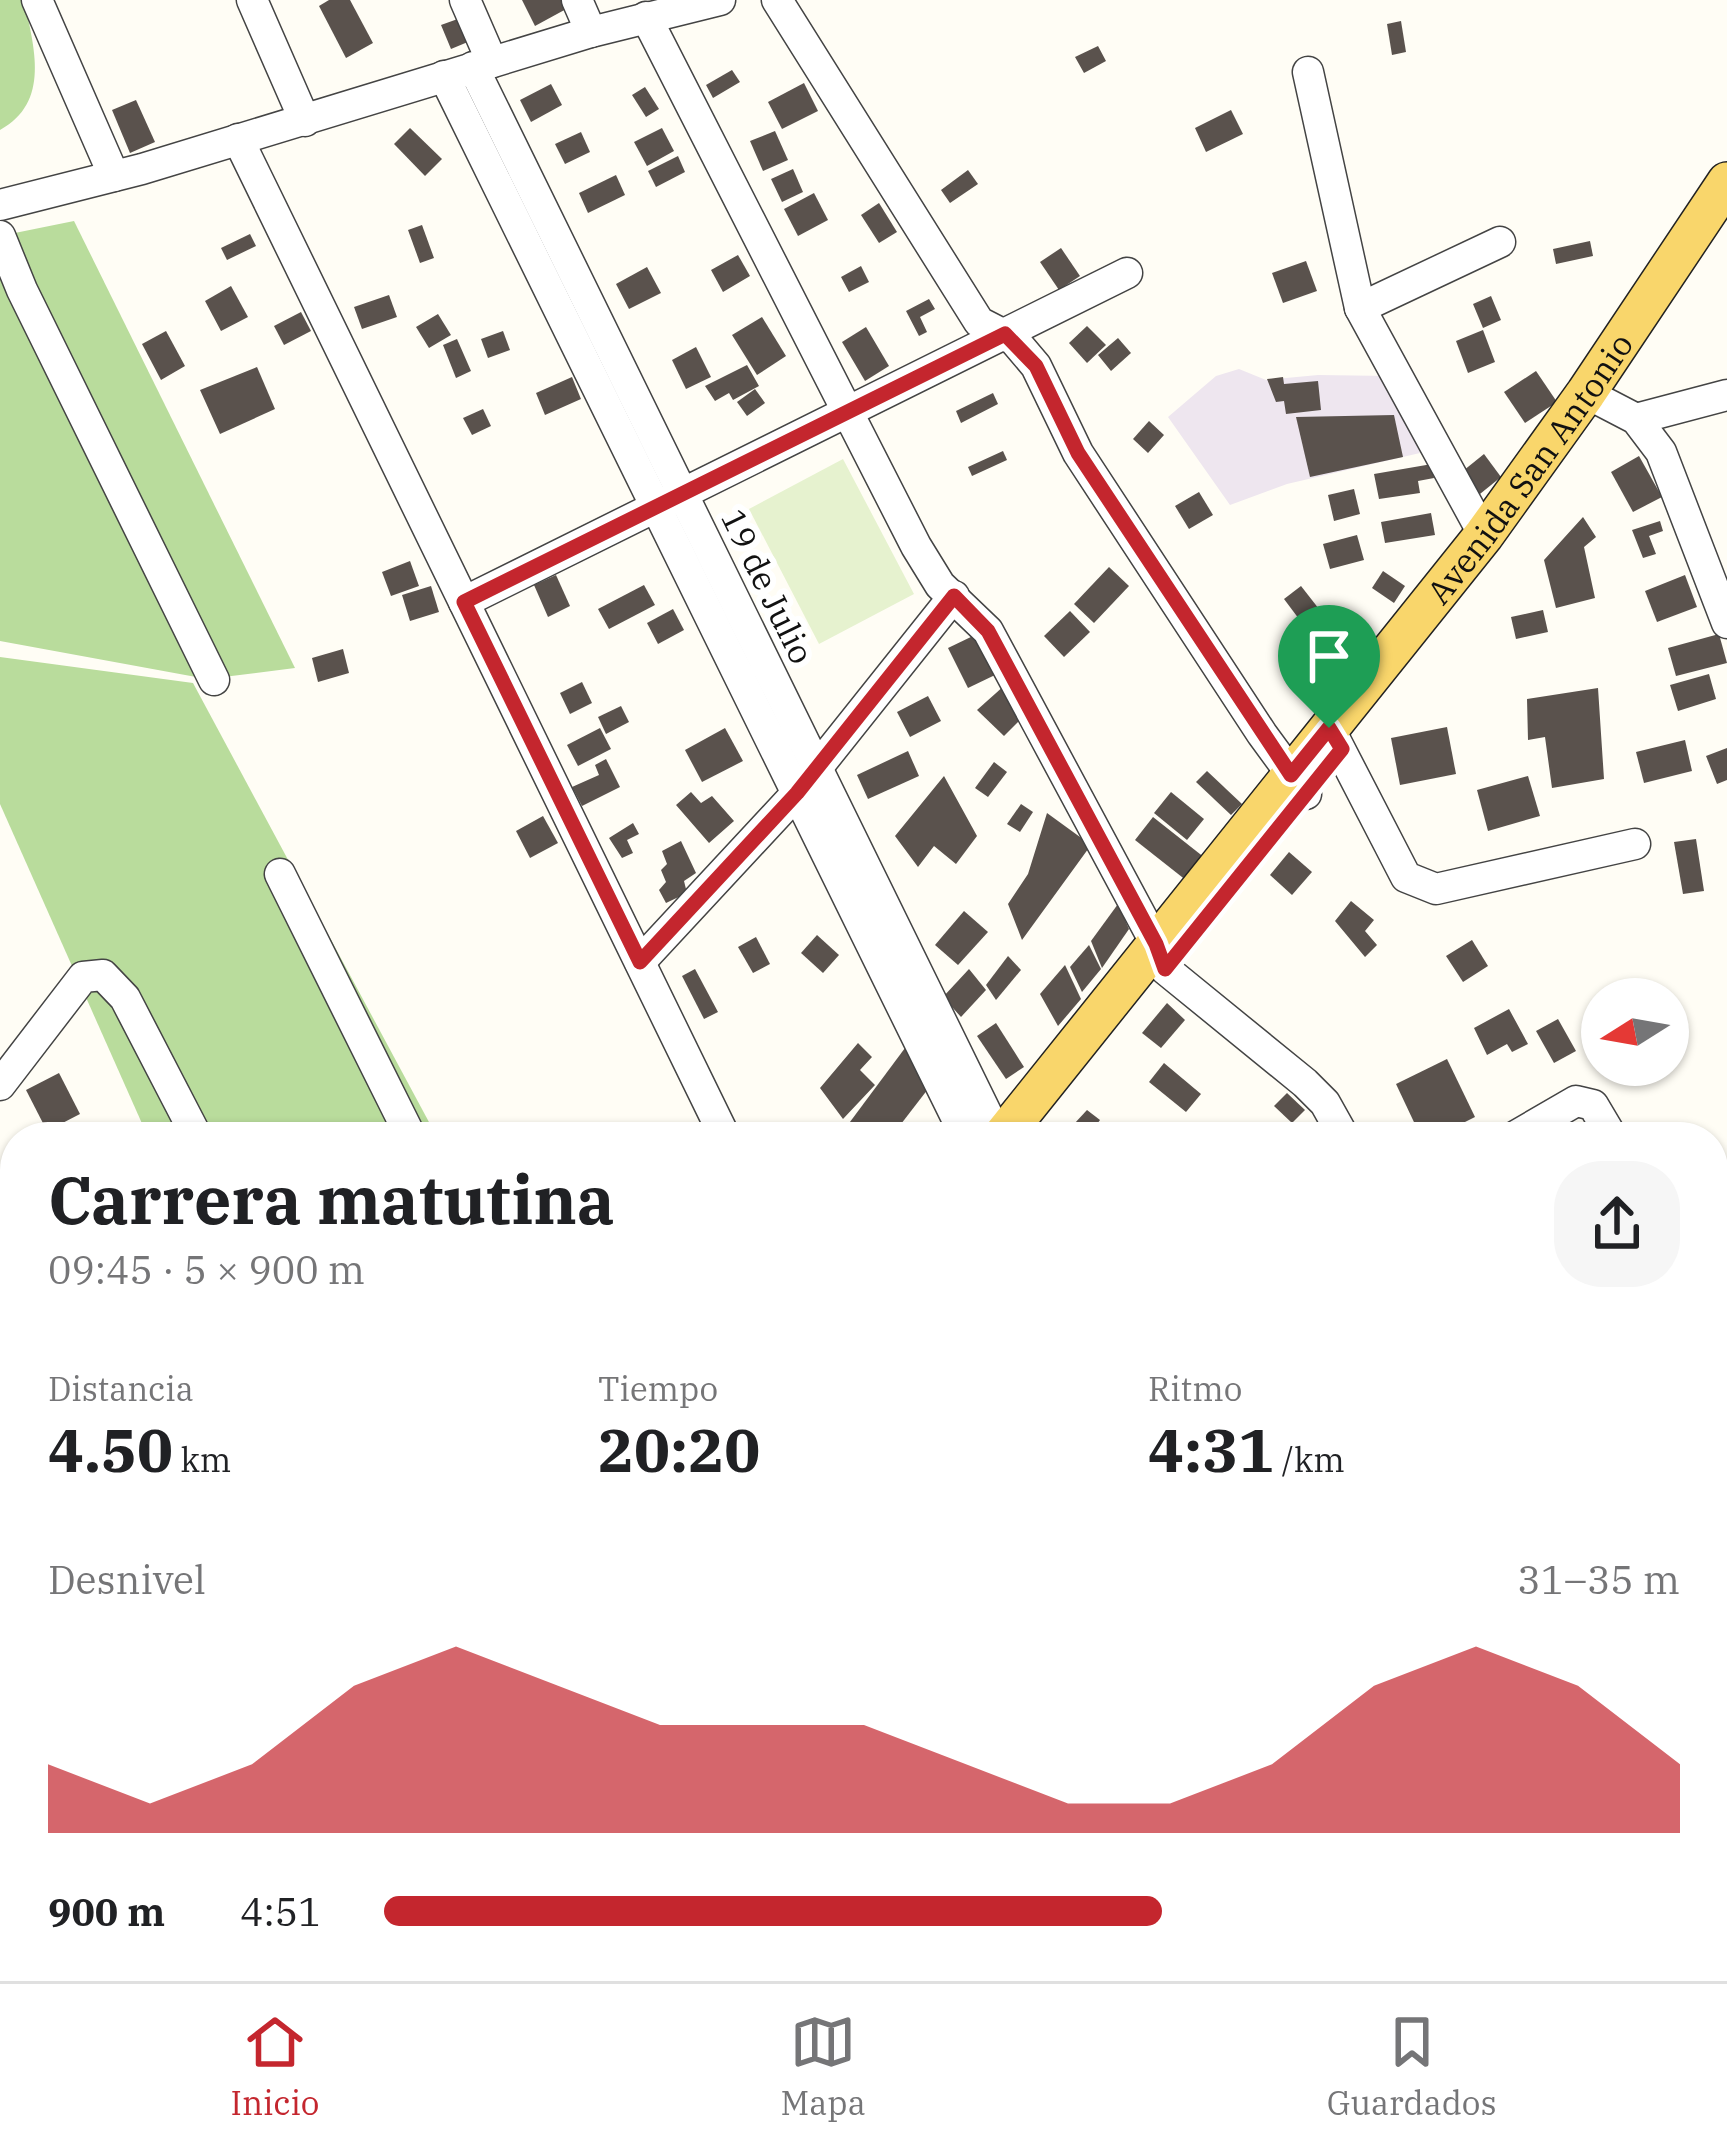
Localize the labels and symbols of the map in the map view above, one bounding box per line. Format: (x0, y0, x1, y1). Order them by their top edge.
street label: Avenida San Antonio (1416, 324, 1642, 612)
street label: 19 de Julio (712, 502, 824, 670)
pin (1278, 605, 1380, 728)
north arrow (1581, 978, 1689, 1086)

